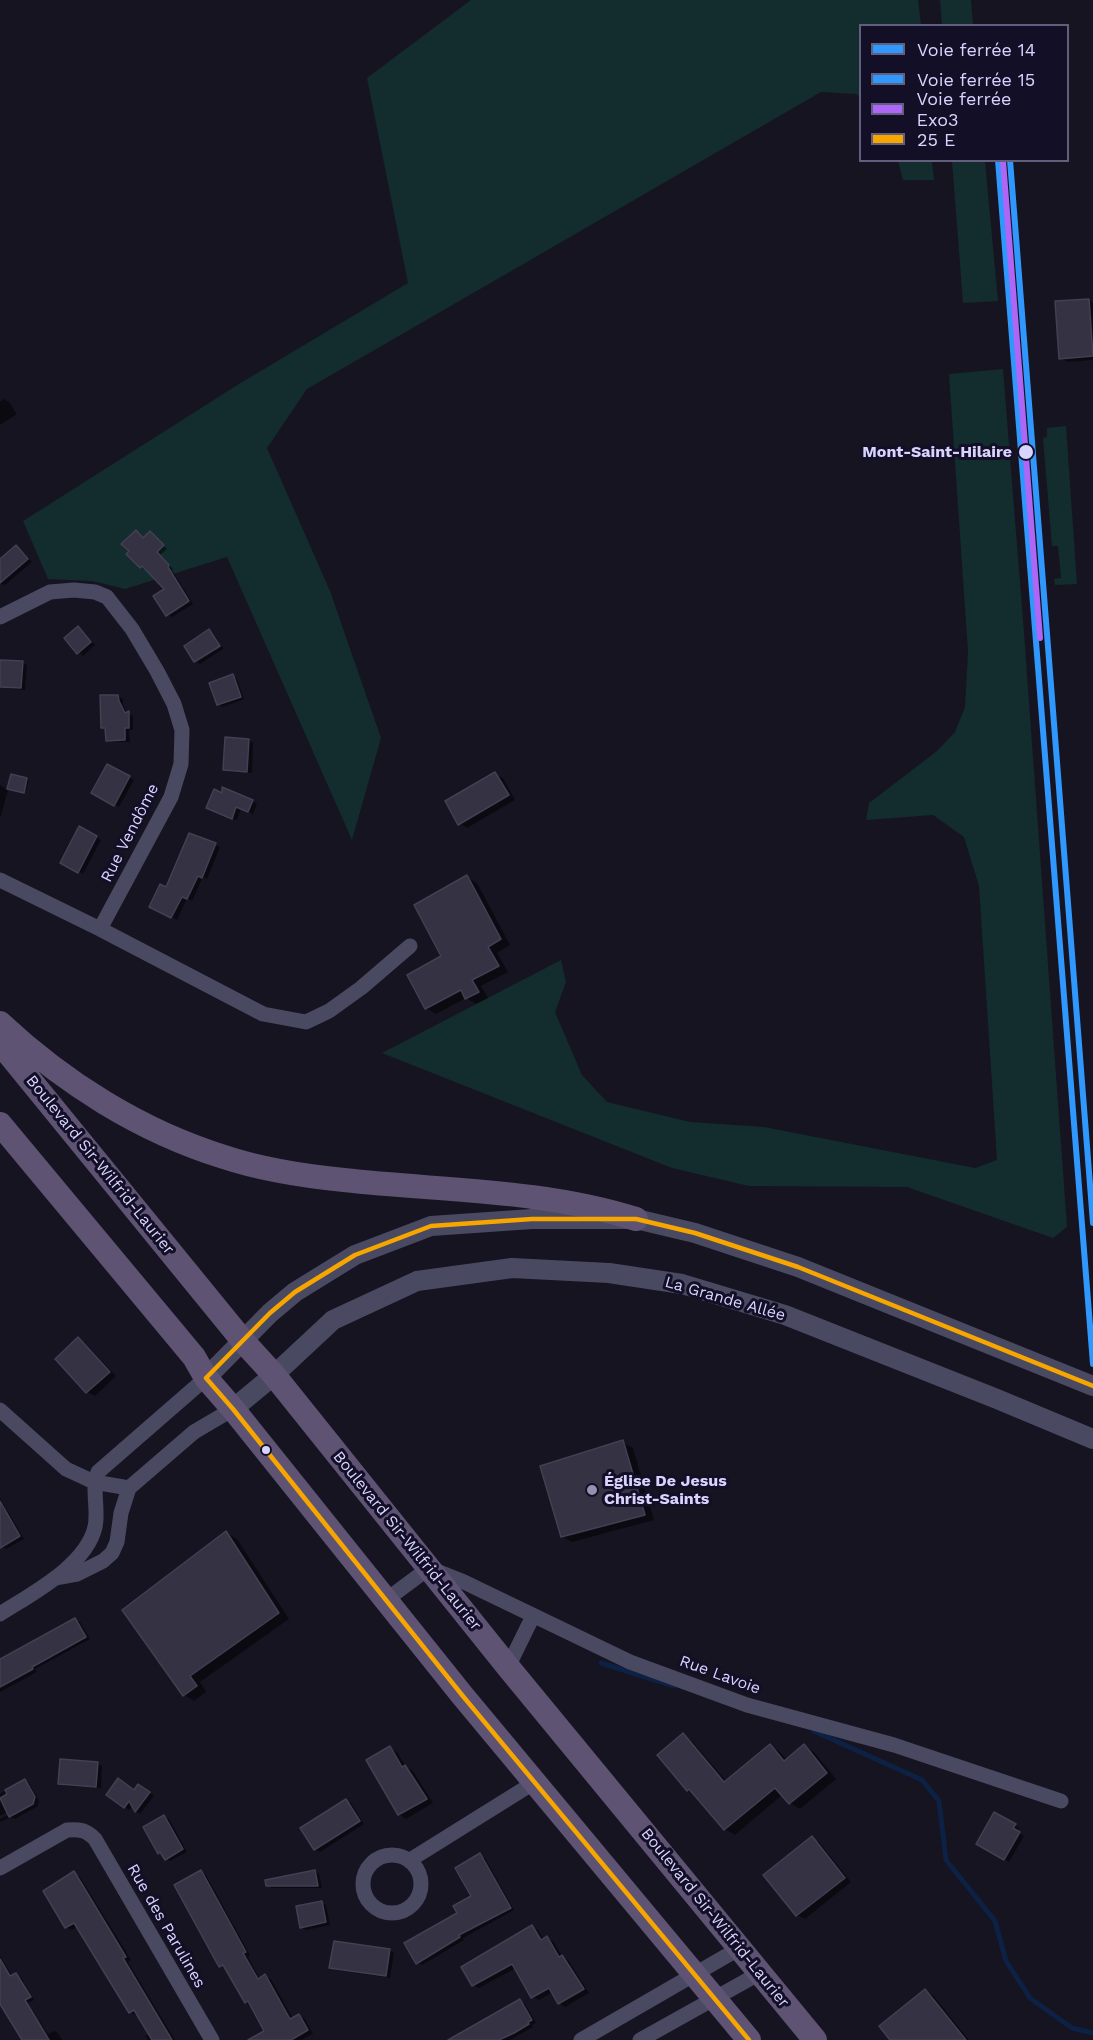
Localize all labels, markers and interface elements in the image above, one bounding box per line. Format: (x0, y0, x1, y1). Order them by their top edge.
legend (859, 24, 1069, 162)
text: Voie ferrée 14 (917, 39, 1036, 60)
text: Voie ferrée 15 (917, 69, 1035, 90)
text: Voie ferrée Exo3 (916, 88, 1011, 130)
text: 25 E (917, 129, 956, 150)
place label: Mont-Saint-Hilaire (862, 442, 1012, 462)
marker: Mont-Saint-Hilaire (1017, 443, 1035, 461)
street label: Rue Vendôme (97, 781, 163, 885)
street label: Boulevard Sir-Wilfrid-Laurier (22, 1072, 178, 1258)
street label: La Grande Allée (663, 1273, 787, 1325)
unlabelled marker (260, 1444, 272, 1456)
street label: Boulevard Sir-Wilfrid-Laurier (329, 1448, 485, 1634)
place label: Église De Jesus Christ-Saints (604, 1471, 727, 1509)
marker: Église De Jesus Christ-Saints (585, 1483, 599, 1497)
street label: Rue Lavoie (677, 1651, 763, 1699)
street label: Boulevard Sir-Wilfrid-Laurier (637, 1825, 793, 2011)
street label: Rue des Parulines (123, 1861, 209, 1991)

